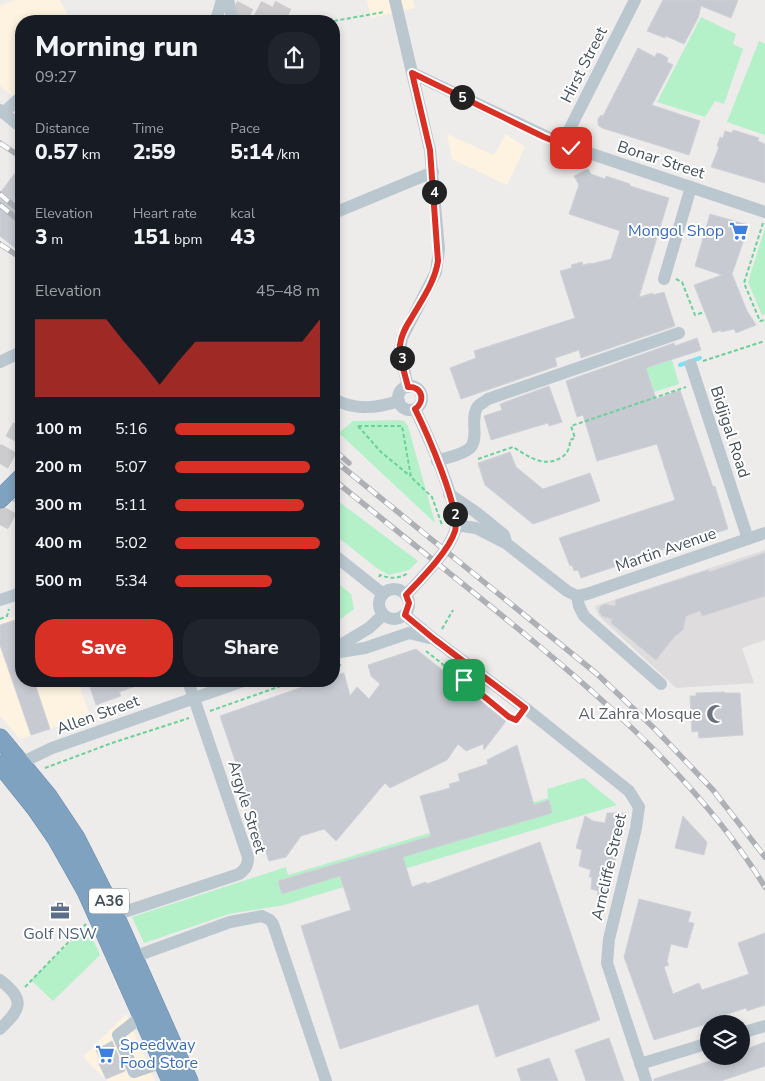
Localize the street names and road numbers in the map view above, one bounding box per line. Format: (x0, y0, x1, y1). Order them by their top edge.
street label: Hirst Street (555, 23, 613, 107)
street label: Bonar Street (614, 136, 708, 185)
street label: Bidjigal Road (705, 383, 755, 481)
street label: Martin Avenue (613, 522, 719, 578)
street label: Allen Street (54, 690, 143, 740)
street label: Argyle Street (222, 758, 272, 856)
street label: Arncliffe Street (586, 811, 632, 922)
road number: A36 (89, 888, 129, 914)

